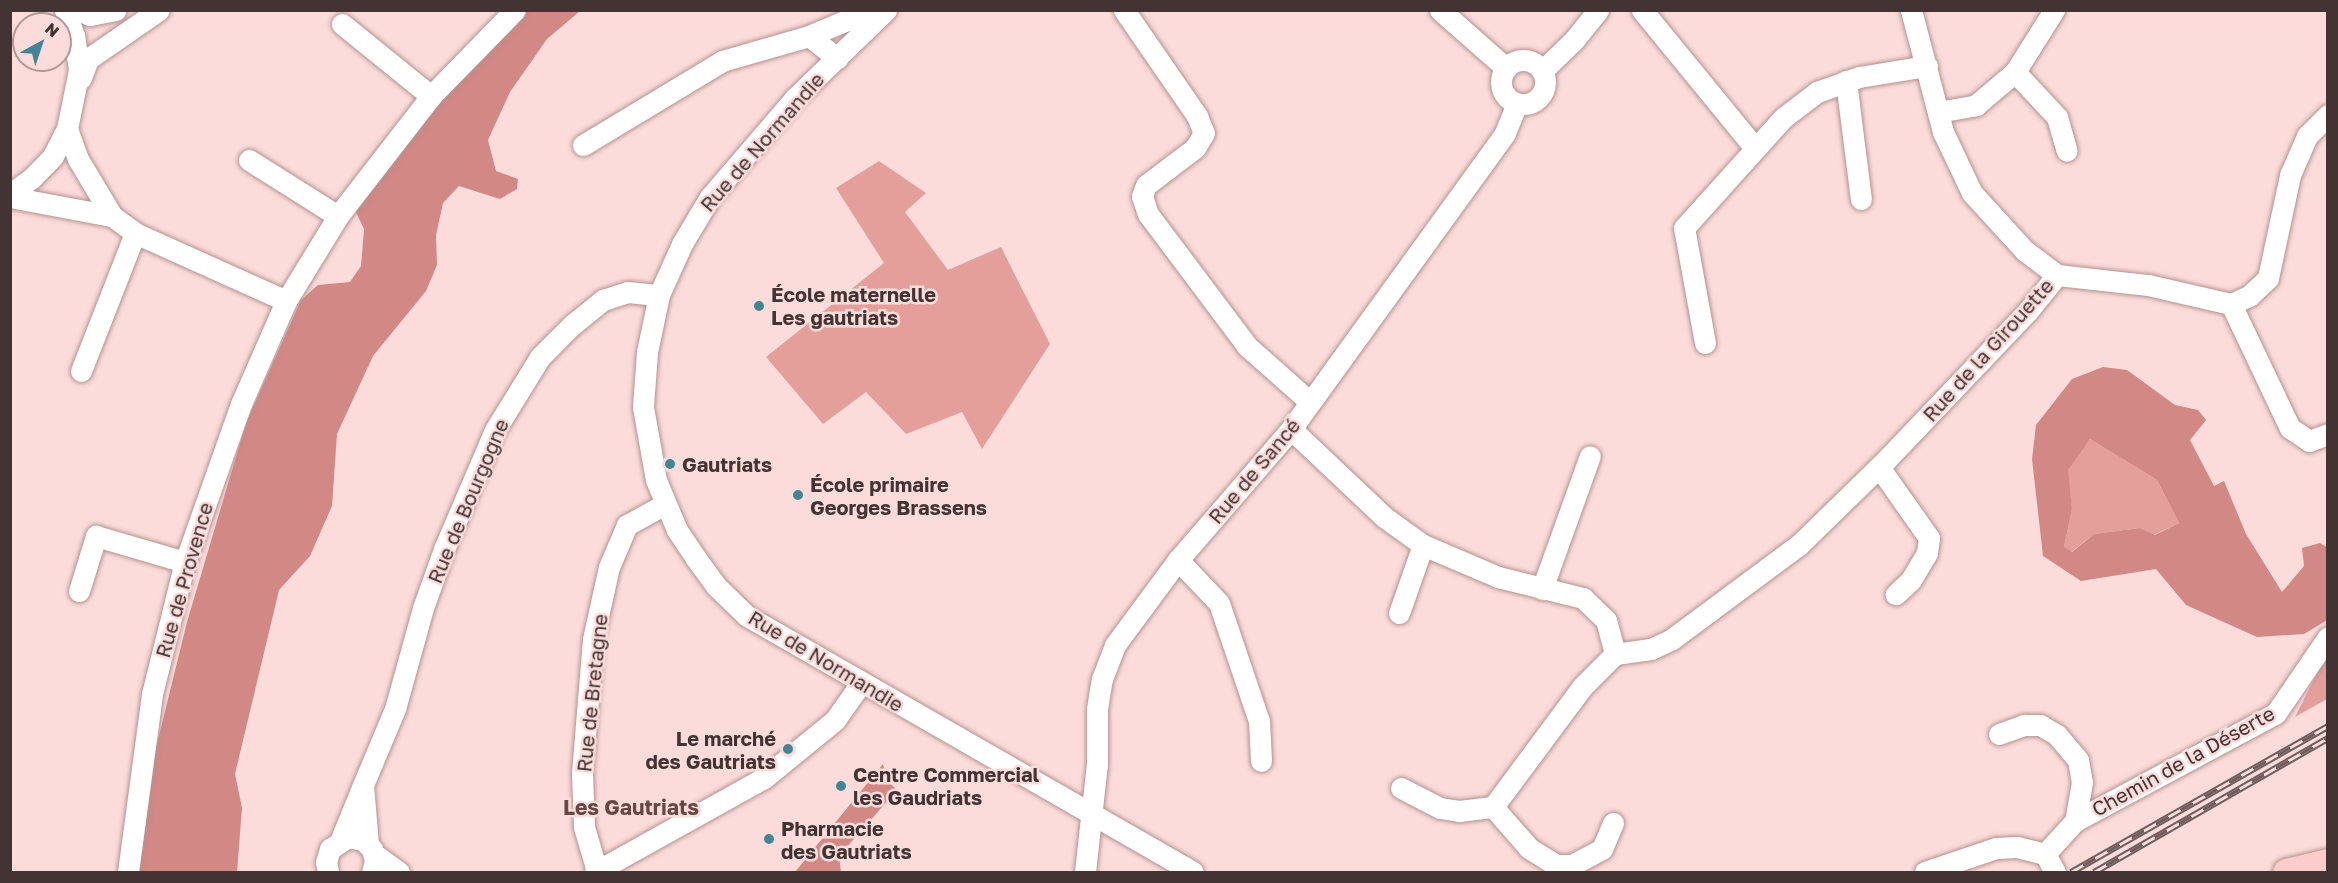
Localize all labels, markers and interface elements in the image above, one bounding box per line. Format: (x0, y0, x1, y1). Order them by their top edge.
north arrow (12, 12, 72, 72)
text: N (41, 18, 63, 41)
street label: Rue de Normandie (695, 68, 829, 216)
street label: Rue de la Girouette (1918, 274, 2058, 426)
place label: École maternelle Les gautriats (771, 282, 936, 329)
marker: École maternelle Les gautriats (752, 299, 766, 313)
street label: Rue de Sancé (1203, 414, 1305, 528)
street label: Rue de Bourgogne (422, 415, 514, 587)
place label: Gautriats (682, 452, 772, 476)
marker: Gautriats (663, 457, 677, 471)
place label: École primaire Georges Brassens (810, 472, 987, 519)
marker: École primaire Georges Brassens (791, 488, 805, 502)
street label: Rue de Provence (150, 500, 218, 660)
street label: Rue de Normandie (744, 605, 908, 717)
street label: Rue de Bretagne (572, 613, 612, 773)
street label: Chemin de la Déserte (2088, 701, 2278, 821)
place label: Le marché des Gautriats (645, 726, 776, 773)
marker: Le marché des Gautriats (781, 742, 795, 756)
place label: Centre Commercial les Gaudriats (853, 762, 1039, 809)
marker: Centre Commercial les Gaudriats (834, 779, 848, 793)
district label: Les Gautriats (563, 794, 699, 820)
place label: Pharmacie des Gautriats (781, 816, 912, 863)
marker: Pharmacie des Gautriats (762, 832, 776, 846)

